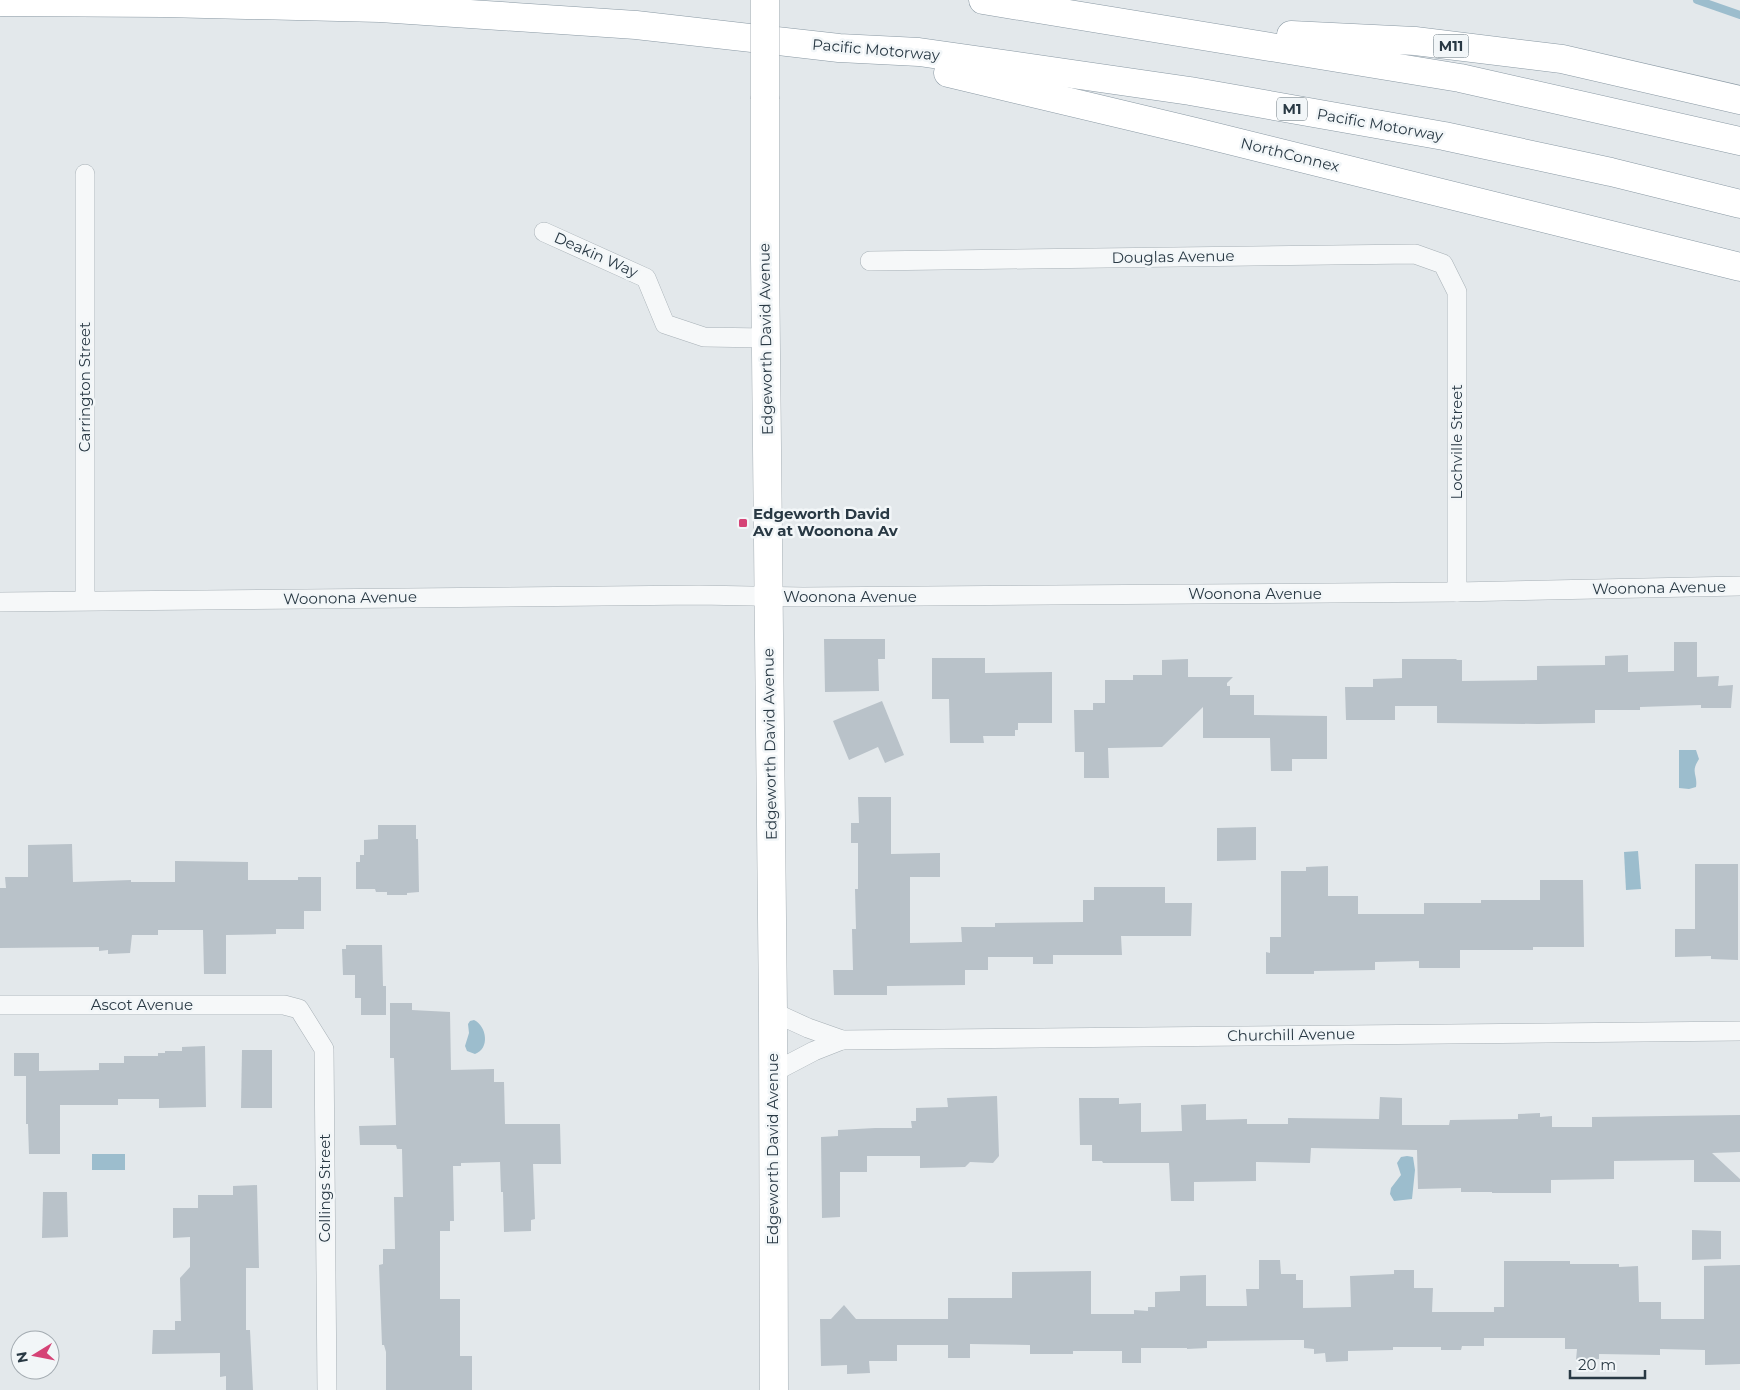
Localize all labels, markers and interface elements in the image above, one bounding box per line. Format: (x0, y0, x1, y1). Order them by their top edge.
street label: Pacific Motorway (812, 34, 941, 65)
road number: M11 (1434, 34, 1468, 58)
road number: M1 (1277, 98, 1307, 120)
street label: Pacific Motorway (1315, 104, 1446, 145)
street label: NorthConnex (1239, 133, 1341, 176)
street label: Deakin Way (551, 228, 642, 282)
street label: Edgeworth David Avenue (754, 243, 777, 435)
street label: Douglas Avenue (1111, 246, 1235, 267)
street label: Carrington Street (75, 322, 94, 452)
street label: Lochville Street (1447, 384, 1466, 500)
place label: Edgeworth David Av at Woonona Av (752, 504, 899, 540)
marker: Edgeworth David Av at Woonona Av (737, 517, 749, 529)
street label: Woonona Avenue (1592, 577, 1726, 598)
street label: Woonona Avenue (1188, 584, 1322, 603)
street label: Woonona Avenue (283, 587, 417, 608)
street label: Woonona Avenue (783, 587, 917, 606)
street label: Edgeworth David Avenue (758, 648, 781, 840)
street label: Ascot Avenue (91, 995, 193, 1014)
street label: Churchill Avenue (1227, 1024, 1355, 1045)
street label: Edgeworth David Avenue (763, 1053, 782, 1245)
street label: Collings Street (315, 1134, 334, 1242)
north arrow (10, 1330, 60, 1380)
scale bar (1570, 1348, 1645, 1380)
text: N (12, 1350, 32, 1364)
text: 20 m (1578, 1355, 1616, 1374)

